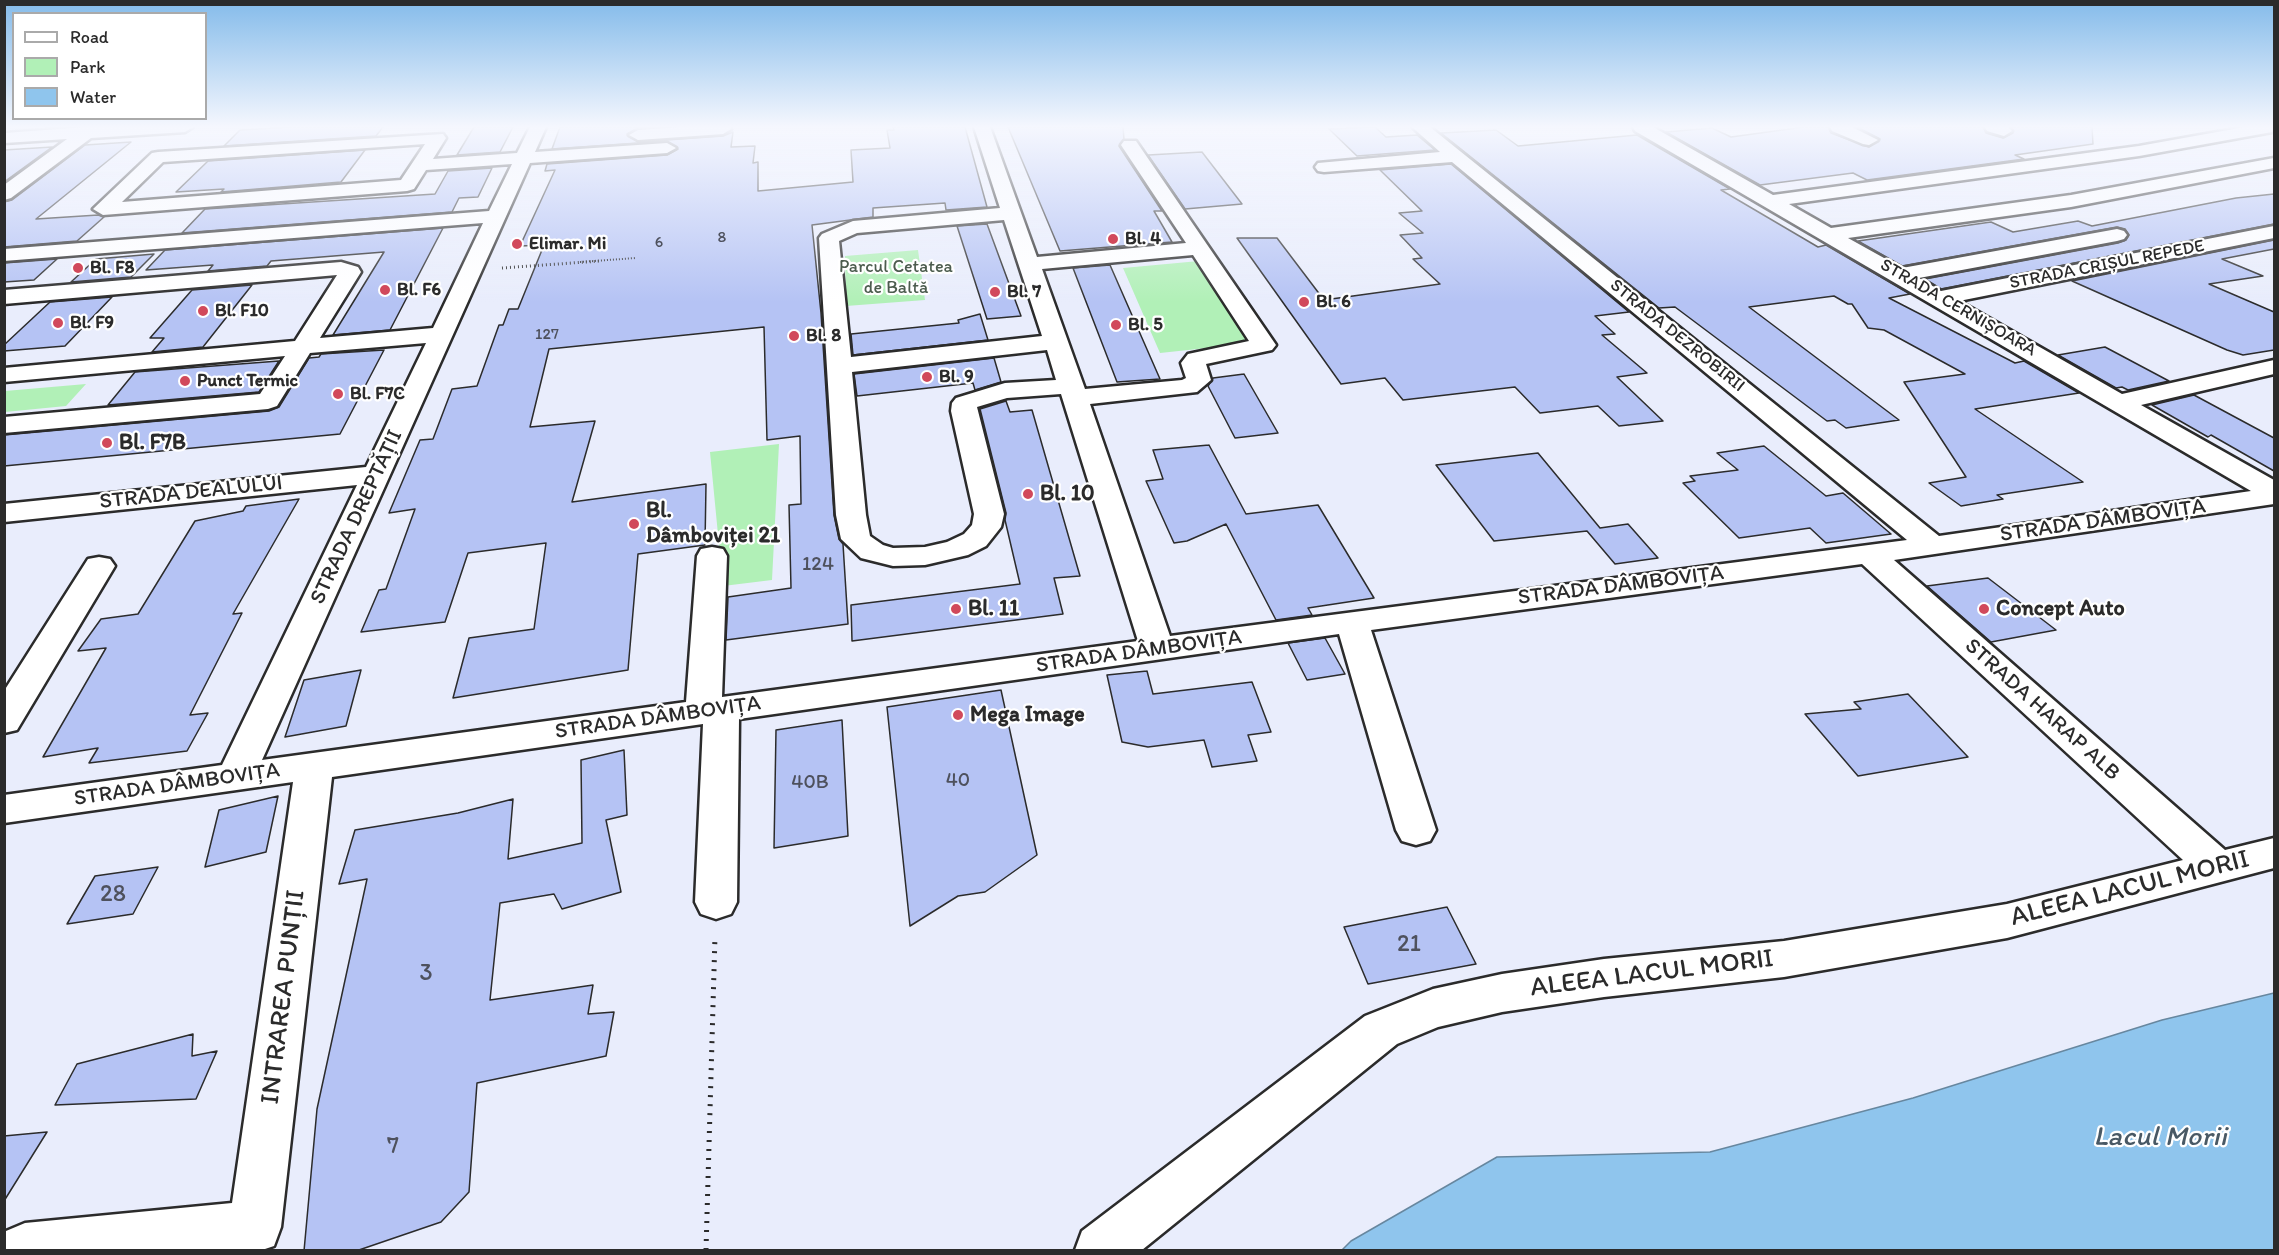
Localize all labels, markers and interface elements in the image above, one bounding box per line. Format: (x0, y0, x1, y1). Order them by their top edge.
legend (12, 12, 207, 120)
text: Road (70, 26, 109, 48)
text: Park (70, 56, 105, 78)
text: Water (70, 86, 116, 108)
house number: 8 (718, 228, 726, 248)
place label: Bl. 4 (1125, 228, 1161, 250)
marker: Bl. 4 (1106, 232, 1120, 246)
place label: Elimar. Mi (529, 233, 606, 255)
house number: 6 (655, 233, 663, 253)
street label: STRADA CRIȘUL REPEDE (2008, 236, 2206, 294)
marker: Elimar. Mi (510, 237, 524, 251)
street label: STRADA CERNIȘOARA (1876, 254, 2040, 362)
park label: Parcul Cetatea de Baltă (839, 256, 953, 298)
place label: Bl. F8 (90, 257, 134, 279)
marker: Bl. F8 (71, 261, 85, 275)
street label: STRADA DEZROBIRII (1605, 275, 1749, 397)
place label: Bl. F6 (397, 279, 441, 301)
place label: Bl. 7 (1007, 281, 1041, 303)
marker: Bl. F6 (378, 283, 392, 297)
marker: Bl. 7 (988, 285, 1002, 299)
place label: Bl. 6 (1316, 291, 1351, 313)
marker: Bl. 6 (1297, 295, 1311, 309)
place label: Bl. F10 (215, 300, 269, 322)
marker: Bl. F10 (196, 304, 210, 318)
place label: Bl. F9 (70, 312, 114, 334)
place label: Bl. 5 (1128, 314, 1163, 336)
marker: Bl. F9 (51, 316, 65, 330)
marker: Bl. 5 (1109, 318, 1123, 332)
house number: 127 (535, 325, 559, 345)
place label: Bl. 8 (806, 325, 841, 347)
marker: Bl. 8 (787, 329, 801, 343)
place label: Bl. 9 (939, 366, 974, 388)
place label: Punct Termic (197, 370, 298, 392)
marker: Bl. 9 (920, 370, 934, 384)
marker: Punct Termic (178, 374, 192, 388)
place label: Bl. F7C (350, 383, 405, 405)
marker: Bl. F7C (331, 387, 345, 401)
street label: STRADA DREPTĂȚII (305, 426, 409, 608)
place label: Bl. F7B (119, 430, 186, 456)
marker: Bl. F7B (100, 436, 114, 450)
street label: STRADA DEALULUI (98, 470, 284, 516)
place label: Bl. 10 (1040, 481, 1095, 507)
marker: Bl. 10 (1021, 487, 1035, 501)
street label: STRADA DÂMBOVIȚA (1998, 493, 2208, 549)
place label: Bl. Dâmboviței 21 (646, 498, 780, 550)
marker: Bl. Dâmboviței 21 (627, 517, 641, 531)
house number: 124 (802, 553, 834, 577)
street label: STRADA DÂMBOVIȚA (1516, 560, 1726, 612)
place label: Bl. 11 (968, 596, 1019, 622)
place label: Concept Auto (1996, 596, 2125, 622)
marker: Bl. 11 (949, 602, 963, 616)
marker: Concept Auto (1977, 602, 1991, 616)
street label: STRADA DÂMBOVIȚA (1034, 624, 1244, 680)
street label: STRADA HARAP ALB (1959, 633, 2125, 787)
street label: STRADA DÂMBOVIȚA (553, 690, 763, 746)
place label: Mega Image (970, 702, 1085, 728)
marker: Mega Image (951, 708, 965, 722)
street label: STRADA DÂMBOVIȚA (72, 757, 282, 813)
house number: 40 (946, 769, 970, 793)
house number: 40B (791, 771, 829, 795)
street label: ALEEA LACUL MORII (2007, 844, 2253, 934)
house number: 28 (100, 881, 126, 909)
street label: INTRAREA PUNȚII (255, 888, 313, 1106)
house number: 21 (1397, 931, 1421, 959)
street label: ALEEA LACUL MORII (1529, 943, 1775, 1005)
house number: 3 (419, 960, 433, 988)
water label: Lacul Morii (2093, 1121, 2227, 1155)
house number: 7 (387, 1133, 399, 1161)

